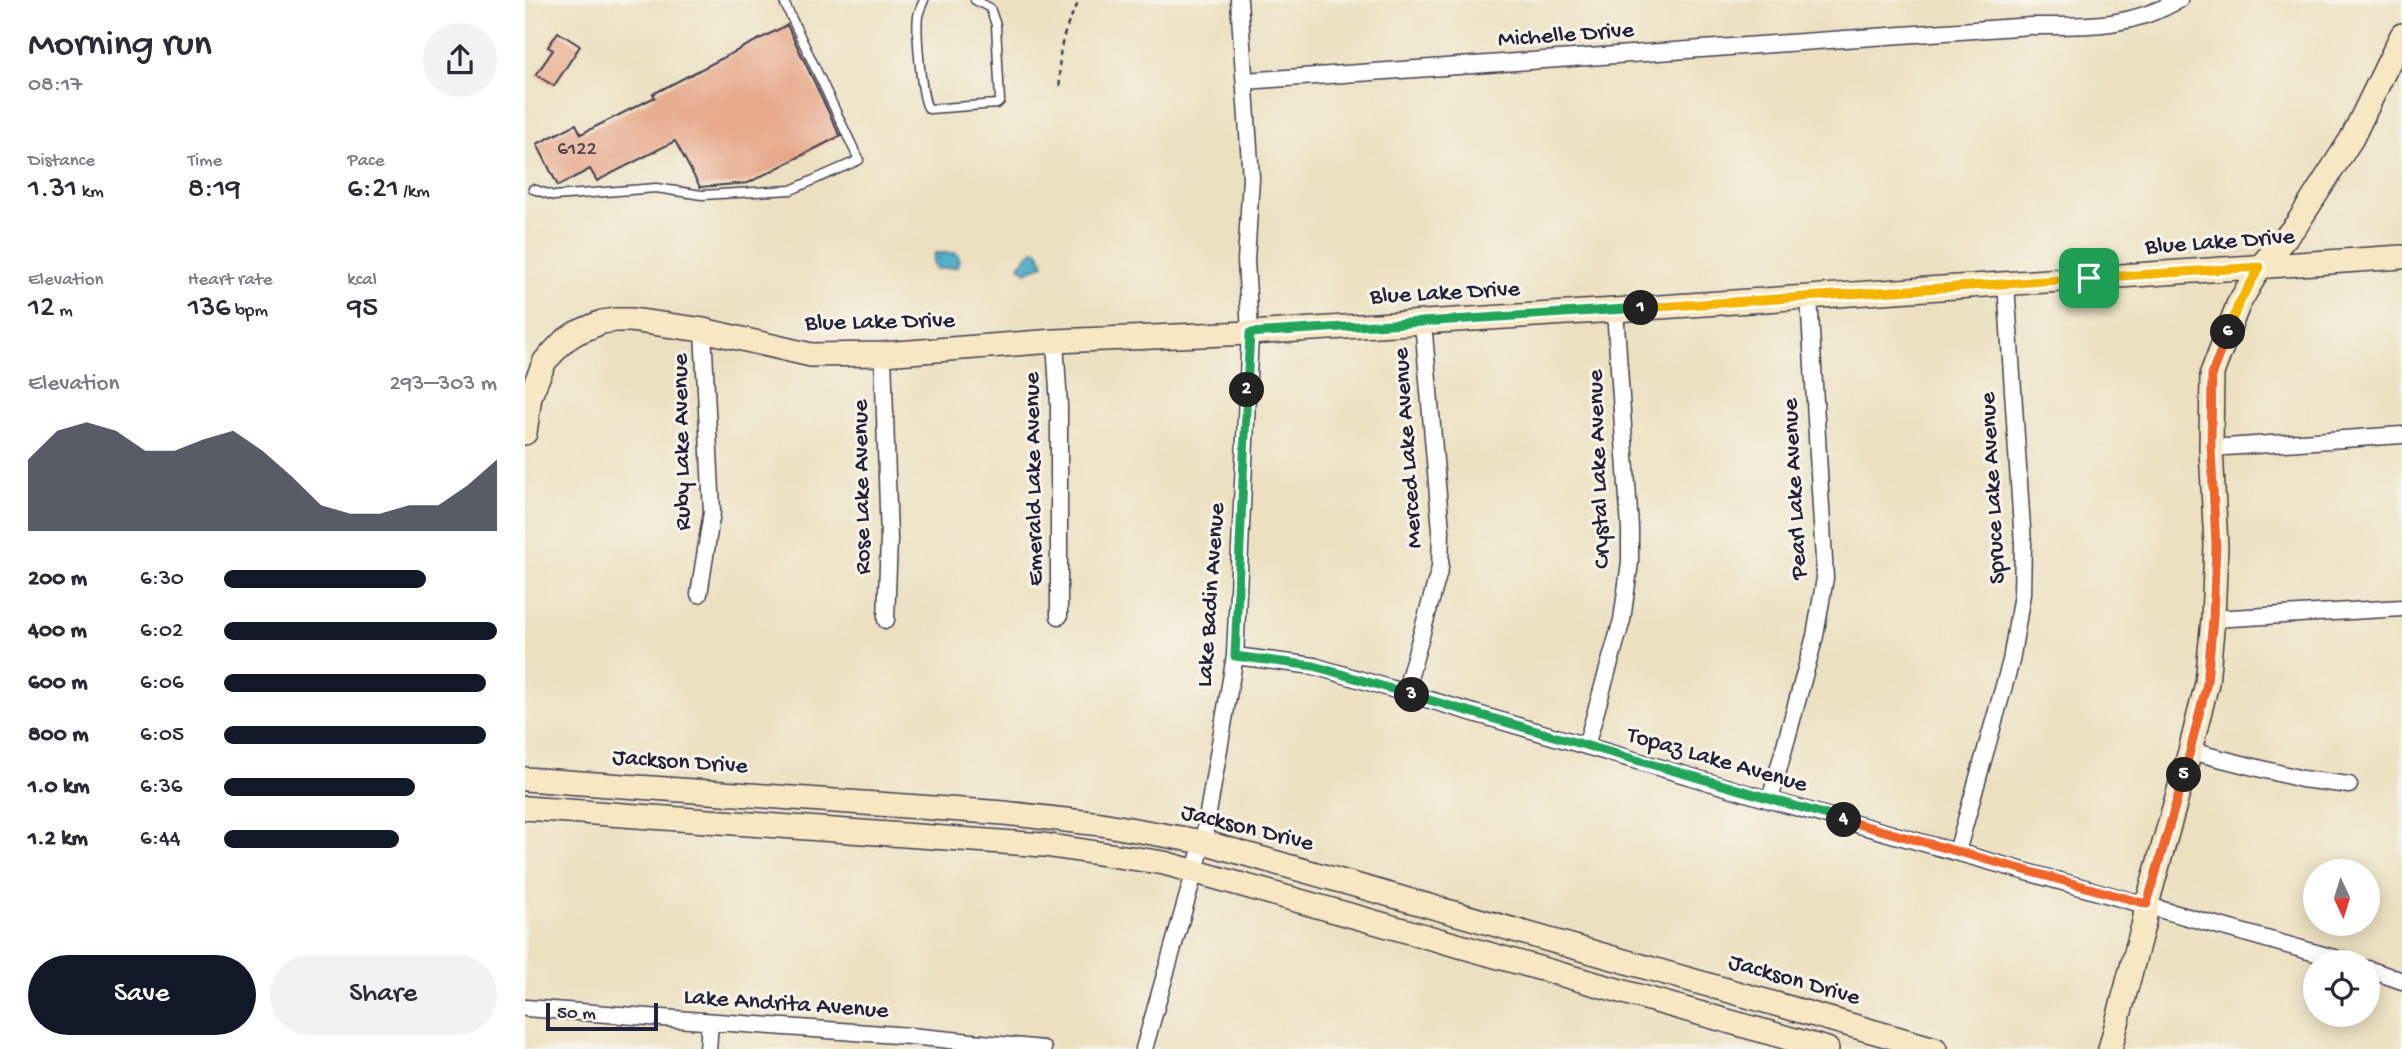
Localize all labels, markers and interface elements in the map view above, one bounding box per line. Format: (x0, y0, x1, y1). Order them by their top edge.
street label: Michelle Drive (1497, 17, 1636, 55)
button: share (423, 23, 497, 97)
text: Morning run (28, 24, 212, 68)
text: 08:17 (28, 72, 82, 99)
house number: 6122 (557, 138, 597, 163)
text: Distance (28, 150, 95, 173)
text: Time (188, 150, 222, 173)
text: Pace (347, 150, 385, 173)
text: 1.31 (28, 173, 77, 208)
text: 8:19 (188, 173, 241, 208)
text: 6:21 (347, 173, 399, 208)
text: km (77, 181, 104, 204)
text: /km (399, 181, 430, 204)
street label: Blue Lake Drive (2143, 223, 2296, 263)
pin (2059, 248, 2119, 308)
icon: arrive (2070, 259, 2108, 297)
text: Elevation (28, 269, 104, 292)
text: Heart rate (188, 269, 273, 292)
text: kcal (347, 269, 377, 292)
street label: Blue Lake Drive (1368, 276, 1521, 312)
pin: 1 (1623, 290, 1659, 326)
text: 12 (28, 292, 55, 327)
text: 136 (188, 292, 231, 327)
text: 95 (347, 292, 378, 327)
text: 1 (1637, 296, 1644, 319)
text: m (55, 300, 73, 323)
text: bpm (231, 300, 268, 323)
street label: Blue Lake Drive (804, 307, 956, 339)
pin: 6 (2211, 314, 2245, 350)
text: 6 (2223, 320, 2232, 343)
street label: Merced Lake Avenue (1387, 346, 1430, 549)
street label: Ruby Lake Avenue (667, 353, 699, 531)
street label: Crystal Lake Avenue (1582, 368, 1618, 569)
text: Elevation (28, 371, 119, 398)
text: 293–303 m (389, 371, 497, 398)
street label: Emerald Lake Avenue (1019, 371, 1051, 586)
pin: 2 (1229, 372, 1265, 408)
text: 2 (1242, 378, 1251, 401)
street label: Spruce Lake Avenue (1974, 391, 2014, 585)
street label: Pearl Lake Avenue (1777, 397, 1815, 581)
street label: Rose Lake Avenue (847, 399, 879, 575)
street label: Lake Badin Avenue (1191, 501, 1233, 688)
text: 200 m (28, 566, 87, 593)
text: 6:30 (140, 566, 184, 593)
text: 400 m (28, 618, 87, 645)
text: 6:02 (140, 618, 183, 645)
text: 600 m (28, 670, 88, 697)
text: 6:06 (140, 670, 184, 697)
pin: 3 (1395, 678, 1429, 712)
text: 3 (1407, 683, 1416, 706)
street label: Topaz Lake Avenue (1622, 721, 1811, 801)
text: 800 m (28, 722, 89, 749)
text: 6:05 (140, 722, 184, 749)
street label: Jackson Drive (611, 744, 749, 782)
pin: 5 (2167, 758, 2201, 792)
text: 5 (2179, 763, 2189, 786)
text: 1.0 km (28, 774, 90, 801)
text: 6:36 (140, 774, 182, 801)
street label: Jackson Drive (1178, 799, 1317, 860)
pin: 4 (1827, 802, 1861, 838)
text: 4 (1839, 808, 1848, 831)
text: 1.2 km (28, 826, 88, 853)
text: 6:44 (140, 826, 181, 853)
north arrow (2303, 859, 2380, 936)
map controls (2303, 859, 2380, 1027)
street label: Jackson Drive (1725, 948, 1864, 1014)
button: locate (2303, 950, 2380, 1027)
button: Save (28, 955, 256, 1035)
button: Share (270, 955, 497, 1035)
street label: Lake Andrita Avenue (683, 983, 890, 1027)
scale bar (546, 1000, 658, 1032)
text: 50 m (557, 1003, 596, 1026)

